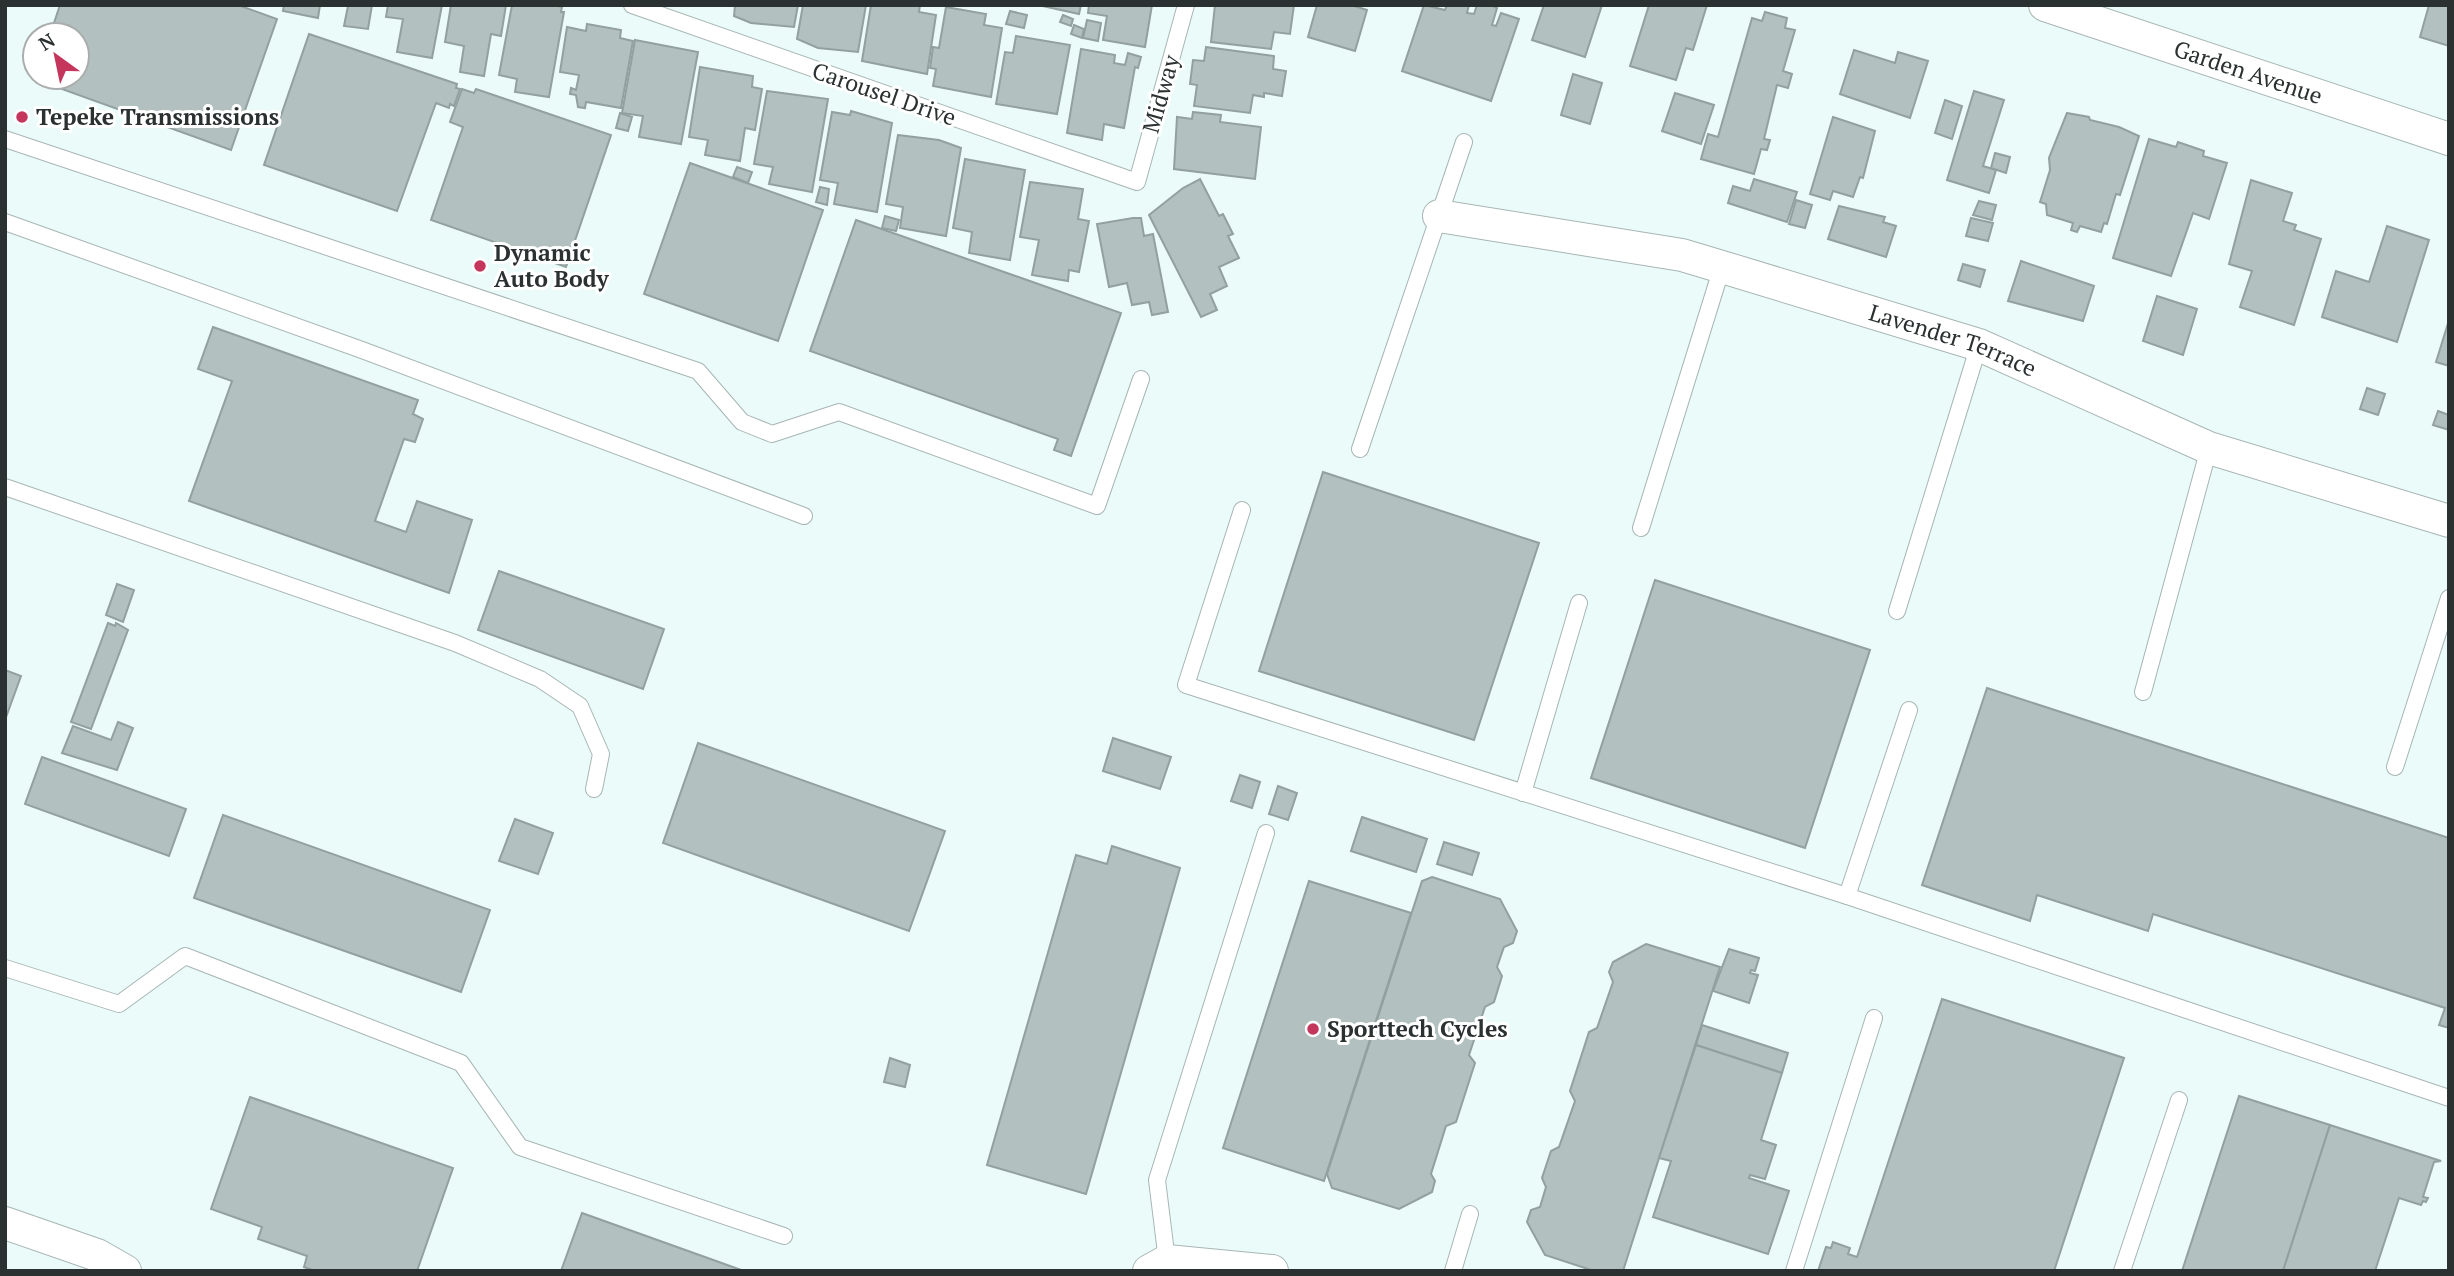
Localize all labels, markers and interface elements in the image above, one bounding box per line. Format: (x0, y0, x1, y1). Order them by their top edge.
north arrow (21, 21, 91, 91)
text: N (34, 27, 60, 56)
street label: Garden Avenue (2170, 33, 2327, 111)
street label: Midway (1135, 51, 1186, 136)
street label: Carousel Drive (808, 54, 960, 133)
place label: Tepeke Transmissions (36, 101, 279, 132)
marker: Tepeke Transmissions (14, 109, 30, 125)
place label: Dynamic Auto Body (494, 237, 609, 294)
marker: Dynamic Auto Body (472, 258, 488, 274)
street label: Lavender Terrace (1866, 297, 2041, 384)
place label: Sporttech Cycles (1327, 1013, 1508, 1044)
marker: Sporttech Cycles (1305, 1021, 1321, 1037)

